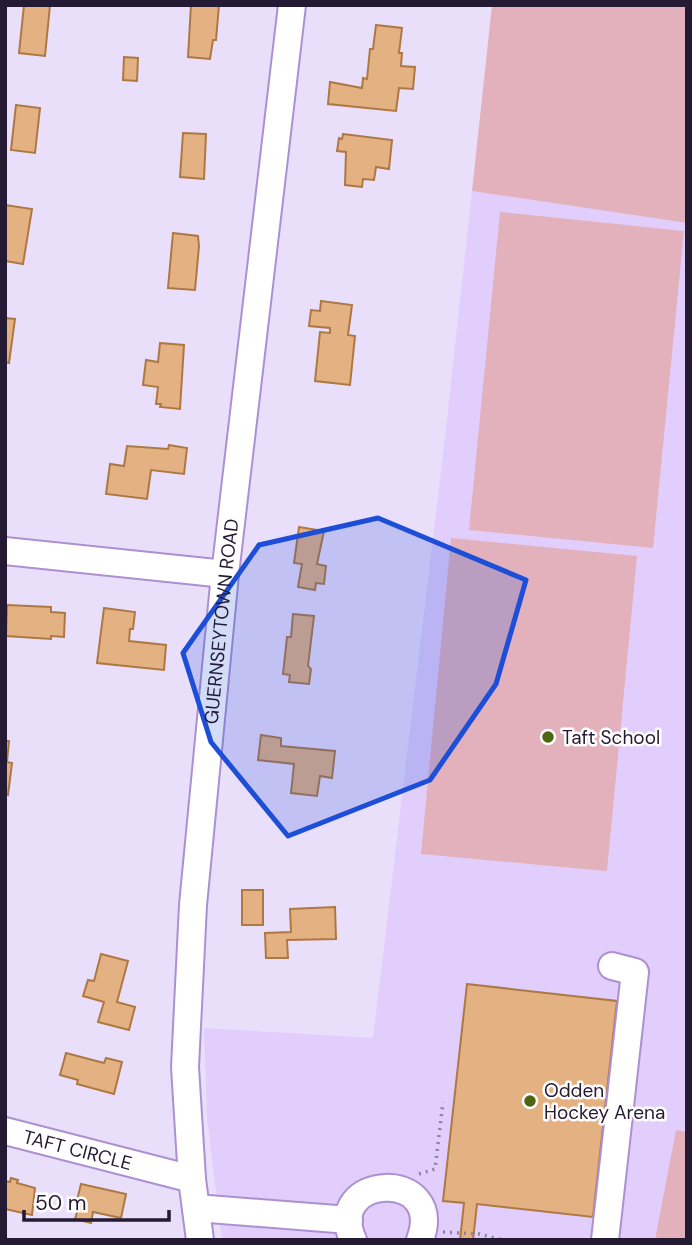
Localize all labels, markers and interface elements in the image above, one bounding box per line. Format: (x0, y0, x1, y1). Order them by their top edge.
street label: GUERNSEYTOWN ROAD (199, 517, 244, 725)
place label: Taft School (562, 725, 660, 750)
marker: Taft School (540, 729, 556, 745)
place label: Odden Hockey Arena (544, 1078, 665, 1125)
marker: Odden Hockey Arena (522, 1093, 538, 1109)
street label: TAFT CIRCLE (20, 1124, 135, 1176)
scale bar (24, 1178, 170, 1222)
text: 50 m (35, 1189, 86, 1217)

